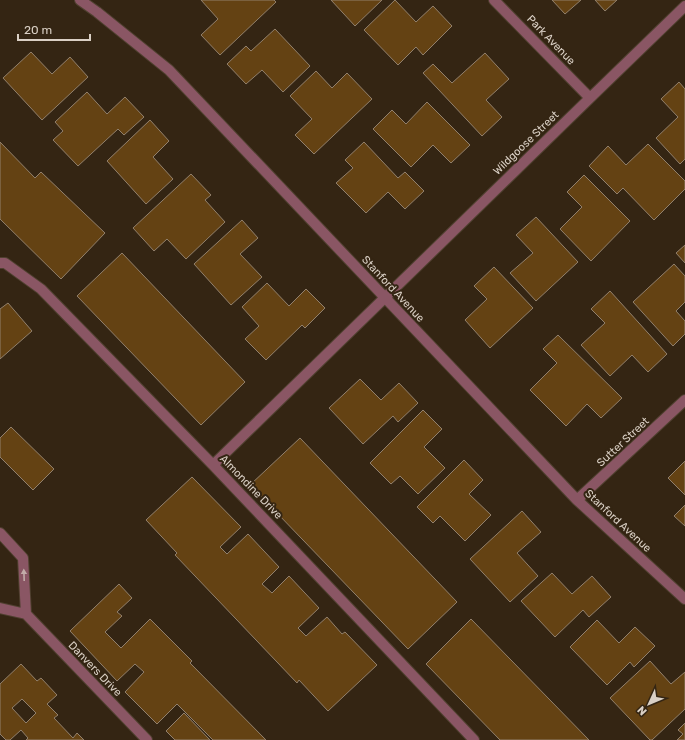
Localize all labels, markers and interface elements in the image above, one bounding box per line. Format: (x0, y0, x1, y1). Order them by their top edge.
street label: Park Avenue (524, 13, 578, 67)
scale bar (18, 16, 90, 42)
text: 20 m (24, 23, 52, 37)
street label: Wildgoose Street (490, 108, 562, 178)
street label: Stanford Avenue (359, 253, 427, 325)
street label: Sutter Street (594, 414, 652, 469)
street label: Almondine Drive (217, 452, 285, 522)
street label: Stanford Avenue (582, 487, 654, 555)
one-way arrow (21, 568, 27, 581)
street label: Danvers Drive (66, 639, 124, 699)
north arrow (629, 684, 669, 724)
text: N (635, 703, 650, 718)

